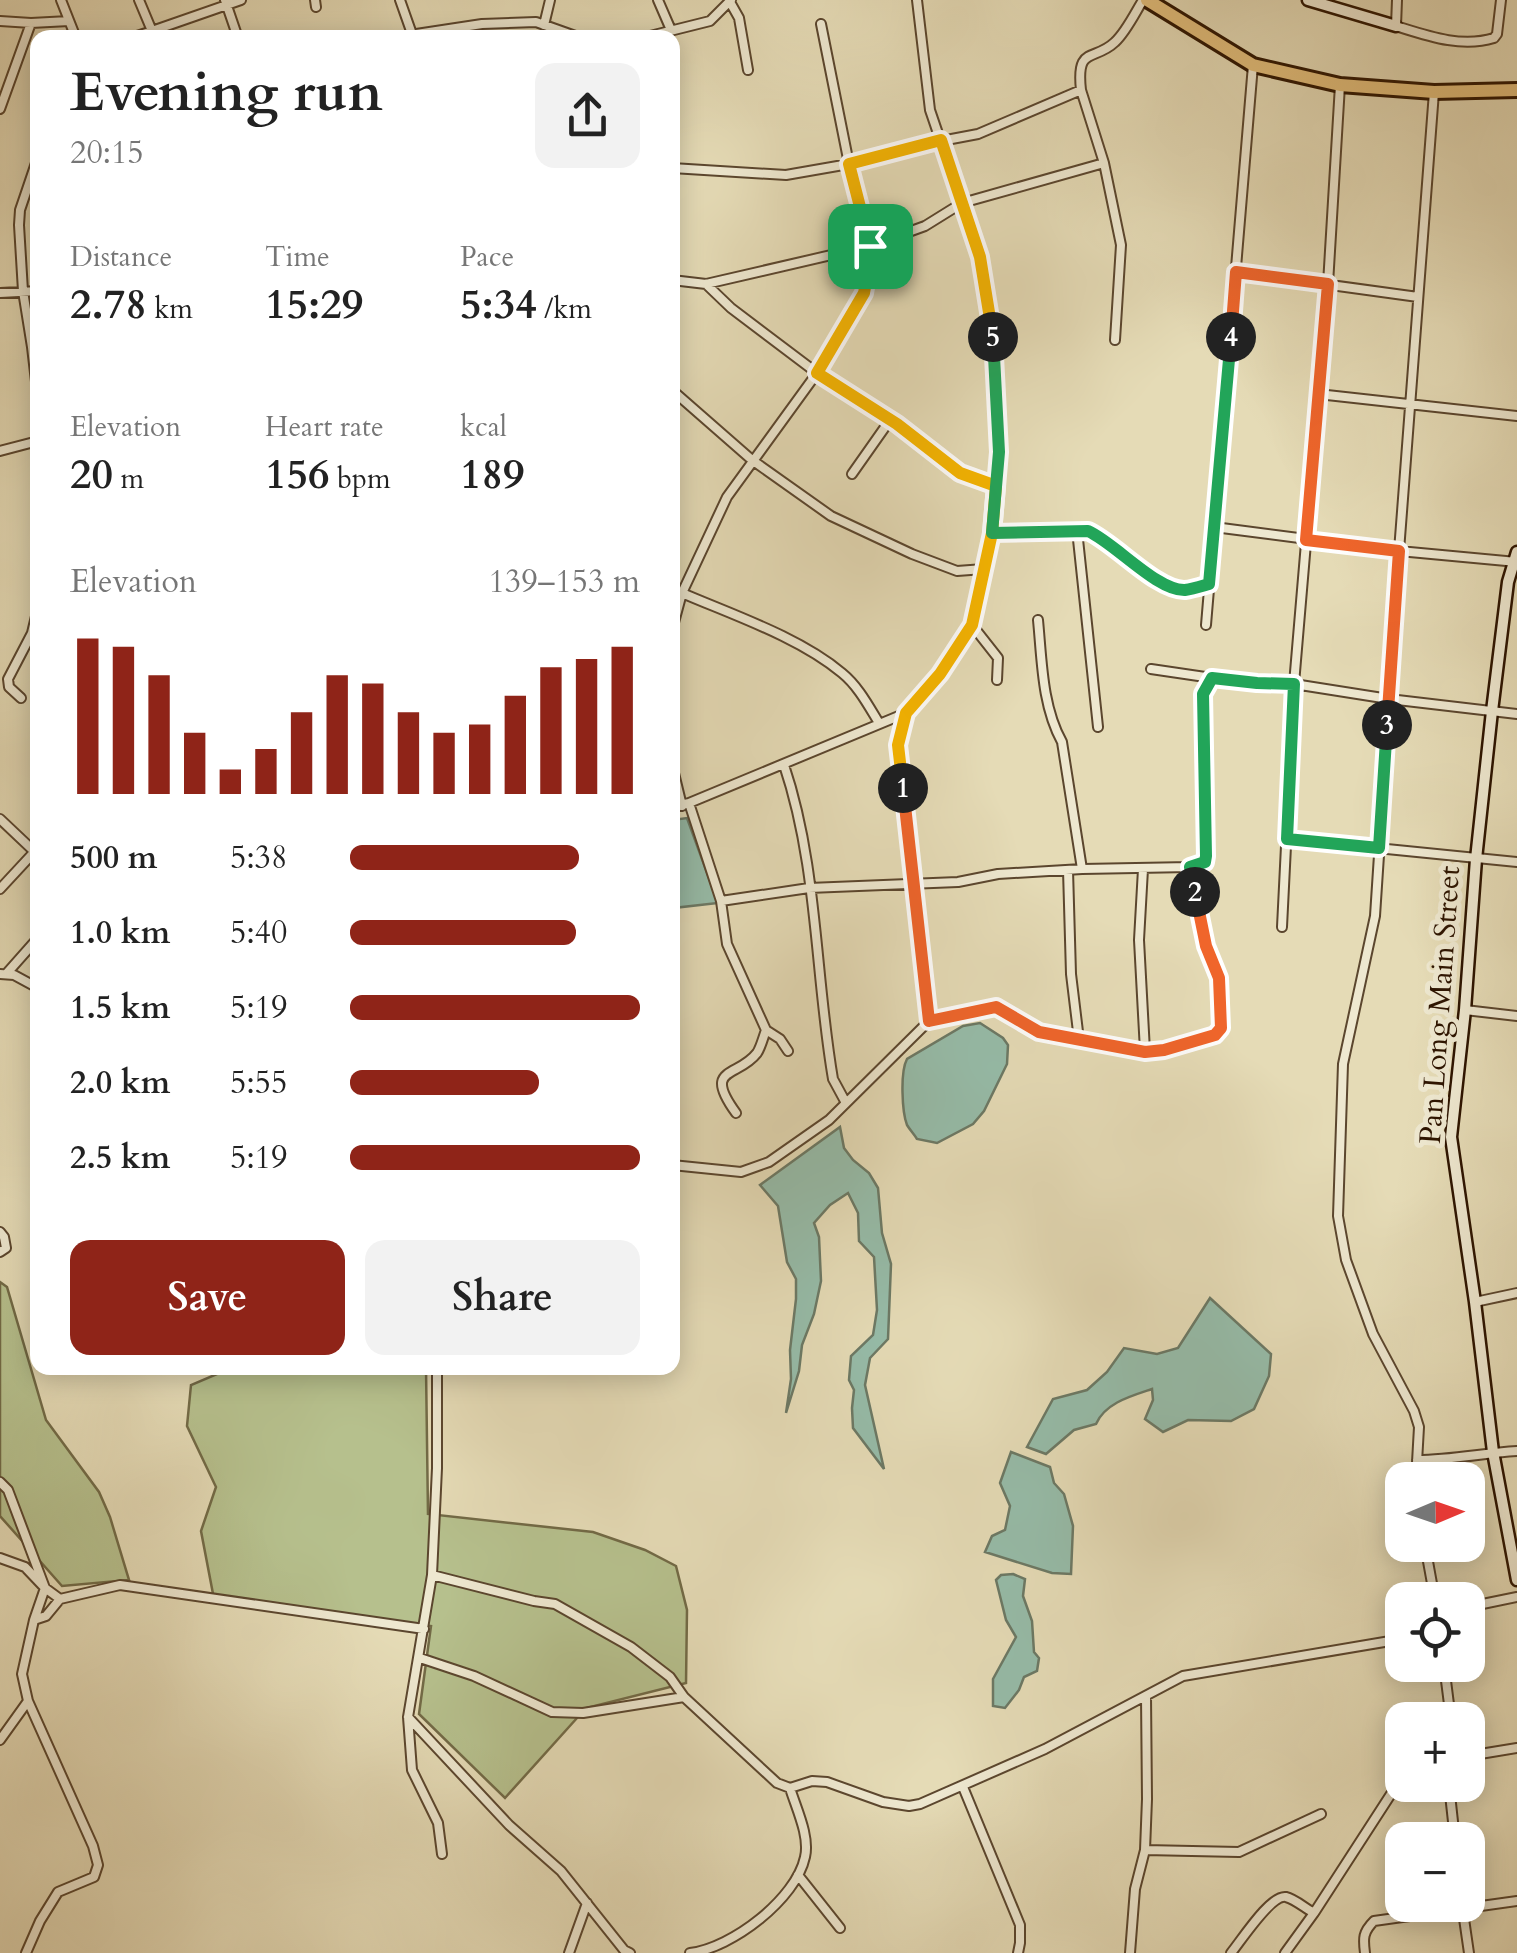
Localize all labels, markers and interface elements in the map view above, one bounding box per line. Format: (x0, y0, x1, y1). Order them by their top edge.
text: Evening run (70, 56, 383, 130)
button: share (535, 63, 640, 168)
text: 20:15 (70, 131, 144, 175)
pin (828, 204, 913, 289)
icon: arrive (843, 219, 898, 274)
text: Distance (70, 238, 172, 276)
text: Time (265, 238, 330, 276)
text: Pace (460, 238, 514, 276)
text: 2.78 (70, 276, 147, 333)
text: 15:29 (265, 276, 363, 333)
text: 5:34 (460, 276, 537, 333)
text: km (147, 290, 193, 328)
text: /km (537, 290, 592, 328)
pin: 5 (968, 312, 1018, 362)
pin: 4 (1206, 312, 1256, 362)
text: 5 (986, 318, 1000, 356)
text: 4 (1224, 318, 1238, 356)
text: Elevation (70, 408, 181, 446)
text: Heart rate (265, 408, 384, 446)
text: kcal (460, 408, 507, 446)
text: 20 (70, 446, 113, 503)
text: 156 (265, 446, 330, 503)
text: 189 (460, 446, 525, 503)
text: m (113, 460, 144, 498)
text: bpm (330, 460, 391, 498)
text: Elevation (70, 560, 197, 604)
text: 139–153 m (488, 560, 640, 604)
pin: 3 (1362, 700, 1412, 750)
text: 3 (1380, 706, 1394, 744)
pin: 1 (878, 763, 928, 813)
text: 1 (896, 769, 910, 807)
text: 500 m (70, 836, 157, 880)
text: 5:38 (230, 836, 287, 880)
street label: Pan Long Main Street (1410, 864, 1470, 1146)
pin: 2 (1170, 867, 1220, 917)
text: 2 (1188, 873, 1202, 911)
text: 1.0 km (70, 911, 170, 955)
text: 5:40 (230, 911, 287, 955)
text: 1.5 km (70, 986, 170, 1030)
text: 5:19 (230, 986, 287, 1030)
text: 2.0 km (70, 1061, 170, 1105)
text: 5:55 (230, 1061, 287, 1105)
text: 2.5 km (70, 1136, 170, 1180)
text: 5:19 (230, 1136, 287, 1180)
button: Save (70, 1240, 345, 1355)
button: Share (365, 1240, 640, 1355)
north arrow (1385, 1462, 1485, 1562)
map controls (1385, 1462, 1485, 1922)
button: locate (1385, 1582, 1485, 1682)
button: + (1385, 1702, 1485, 1802)
button: − (1385, 1822, 1485, 1922)

